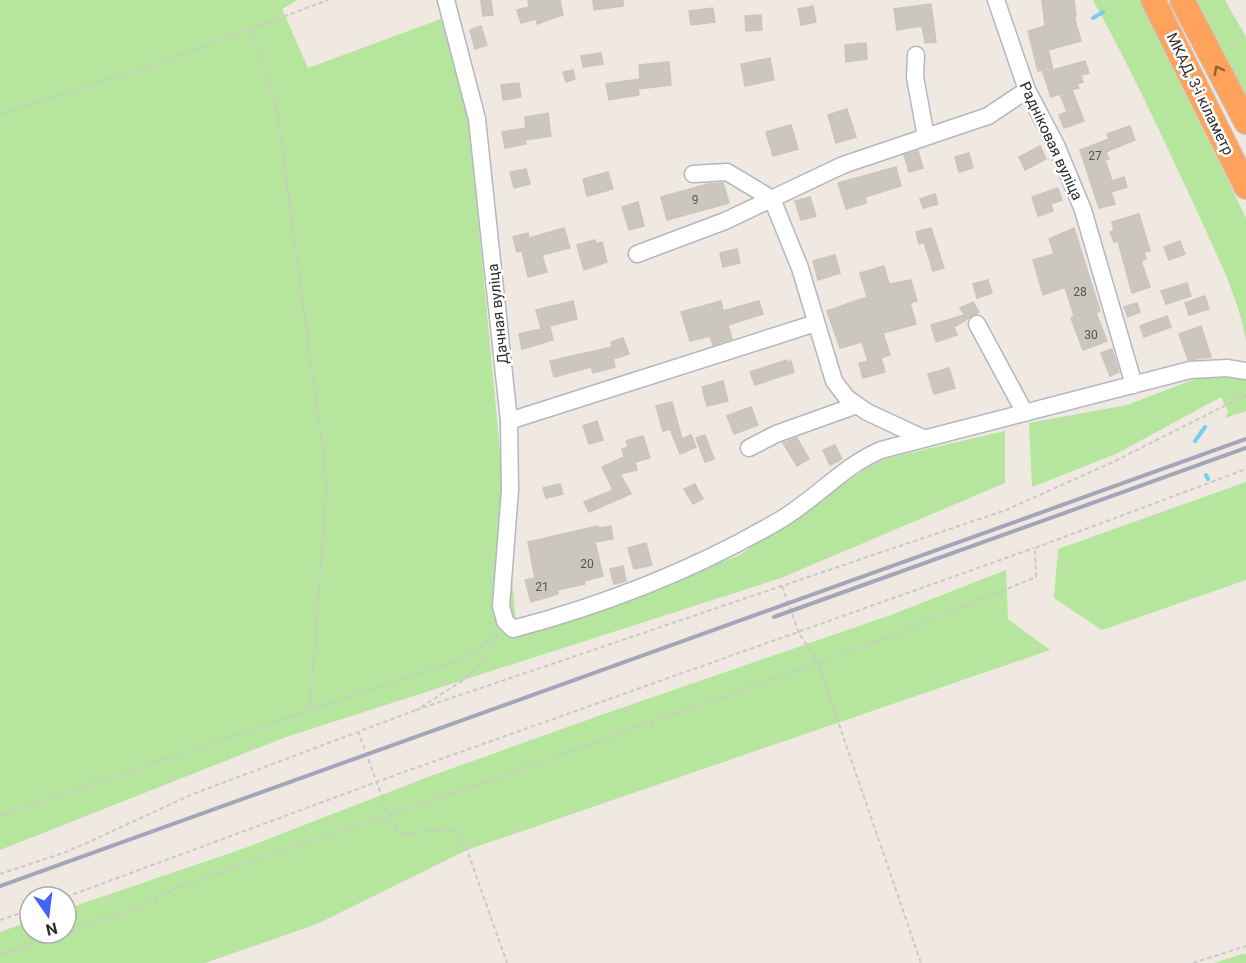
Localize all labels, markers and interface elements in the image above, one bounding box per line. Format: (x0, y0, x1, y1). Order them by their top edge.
street label: МКАД, 3-і кіламетр (1163, 30, 1237, 158)
one-way arrow (1214, 66, 1225, 77)
street label: Радніковая вуліца (1016, 79, 1086, 203)
house number: 27 (1088, 149, 1102, 163)
house number: 9 (692, 193, 698, 207)
street label: Дачная вуліца (484, 263, 512, 365)
house number: 28 (1073, 285, 1087, 299)
house number: 30 (1084, 328, 1098, 342)
house number: 20 (580, 557, 594, 571)
house number: 21 (535, 580, 549, 594)
north arrow (18, 885, 78, 945)
text: N (44, 918, 59, 940)

